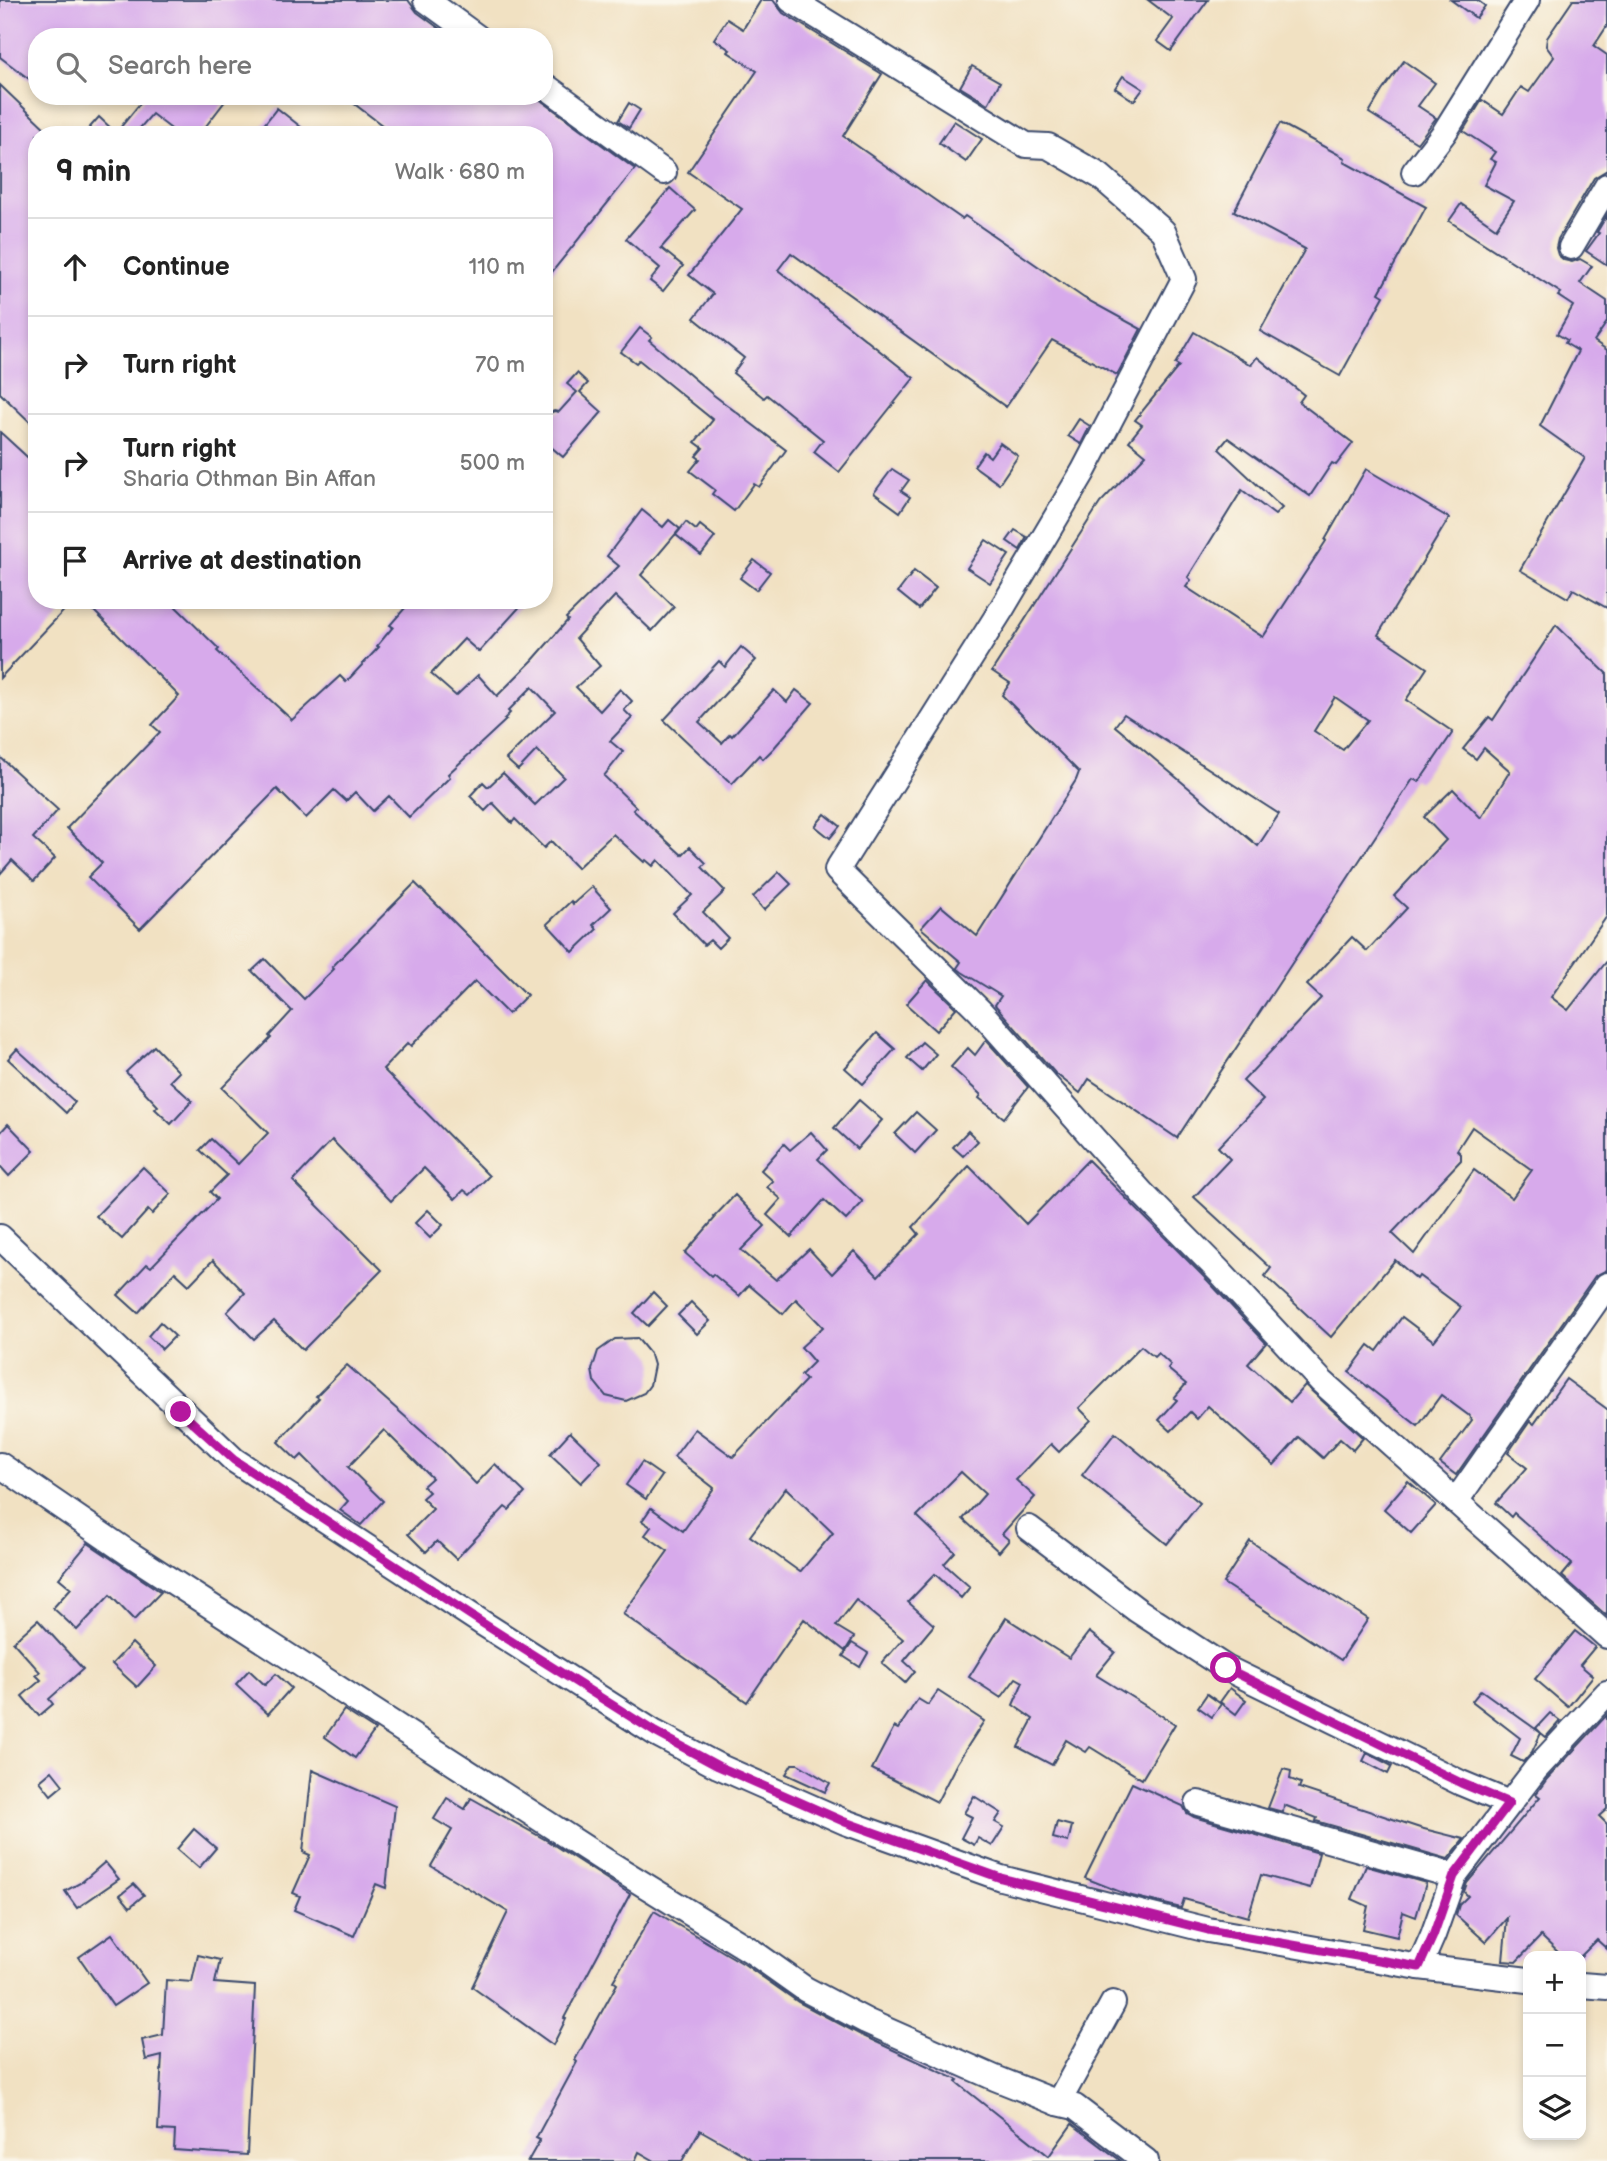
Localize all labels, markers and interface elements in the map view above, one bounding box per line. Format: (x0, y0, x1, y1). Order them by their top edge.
search box (28, 28, 553, 105)
icon: search (52, 48, 90, 86)
text: Search here (108, 51, 252, 82)
text: 9 min (56, 154, 131, 190)
text: Walk · 680 m (395, 158, 525, 186)
icon: ahead (56, 248, 94, 286)
text: Continue (123, 252, 230, 283)
text: 110 m (468, 253, 525, 281)
icon: right (56, 346, 94, 384)
text: Turn right (123, 350, 236, 381)
text: 70 m (475, 351, 525, 379)
text: Turn right (123, 434, 236, 465)
icon: right (56, 444, 94, 482)
text: 500 m (460, 449, 525, 477)
text: Sharia Othman Bin Affan (123, 465, 376, 493)
icon: arrive (56, 542, 94, 580)
text: Arrive at destination (123, 546, 362, 577)
route end (165, 1396, 196, 1427)
route start (1210, 1652, 1241, 1683)
map controls (1523, 1951, 1586, 2140)
button: + (1523, 1951, 1586, 2014)
button: − (1523, 2014, 1586, 2077)
button: layers (1523, 2077, 1586, 2140)

